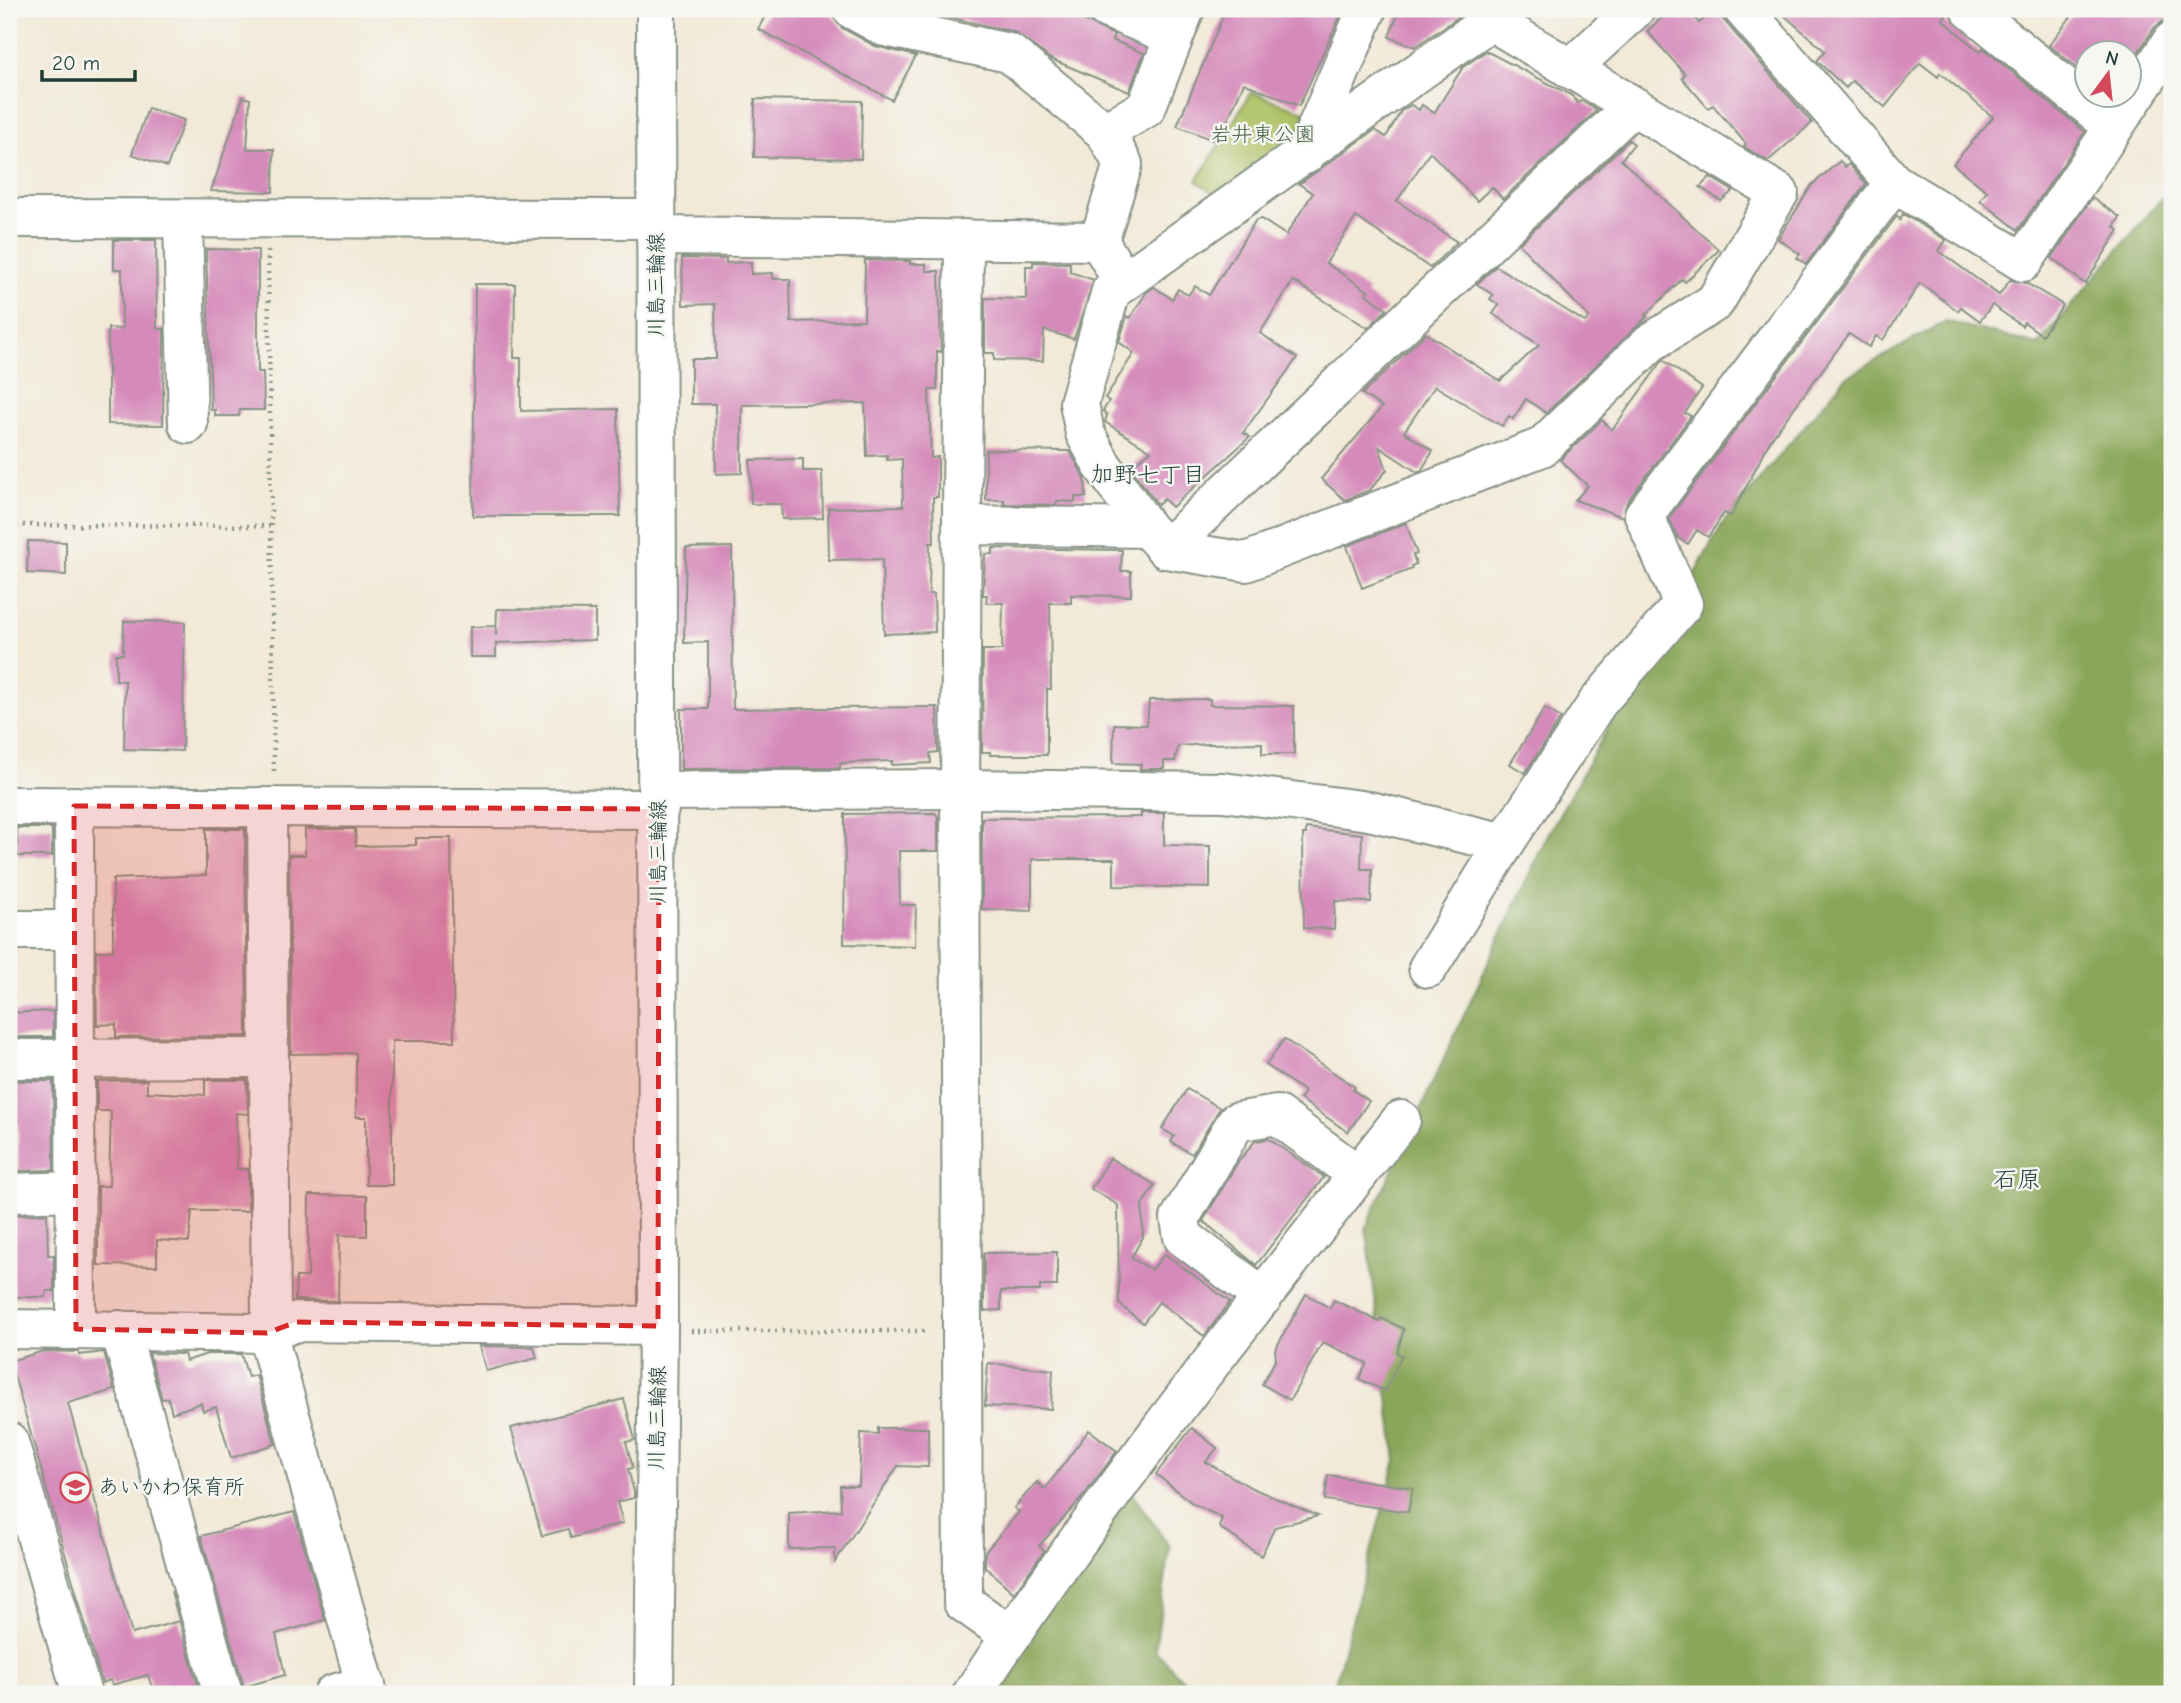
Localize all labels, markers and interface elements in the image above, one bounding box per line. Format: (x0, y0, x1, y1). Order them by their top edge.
scale bar (42, 38, 135, 82)
north arrow (2072, 38, 2142, 108)
text: N (2103, 46, 2121, 71)
text: 20 m (52, 51, 100, 75)
park label: 岩井東公園 (1211, 122, 1316, 146)
street label: 川島三輪線 (644, 233, 668, 338)
district label: 加野七丁目 (1091, 461, 1206, 488)
street label: 川島三輪線 (646, 800, 670, 905)
district label: 石原 (1993, 1165, 2041, 1193)
street label: 川島三輪線 (644, 1365, 670, 1471)
school or university icon: あいかわ保育所 (58, 1470, 92, 1504)
place label: あいかわ保育所 (98, 1475, 245, 1499)

